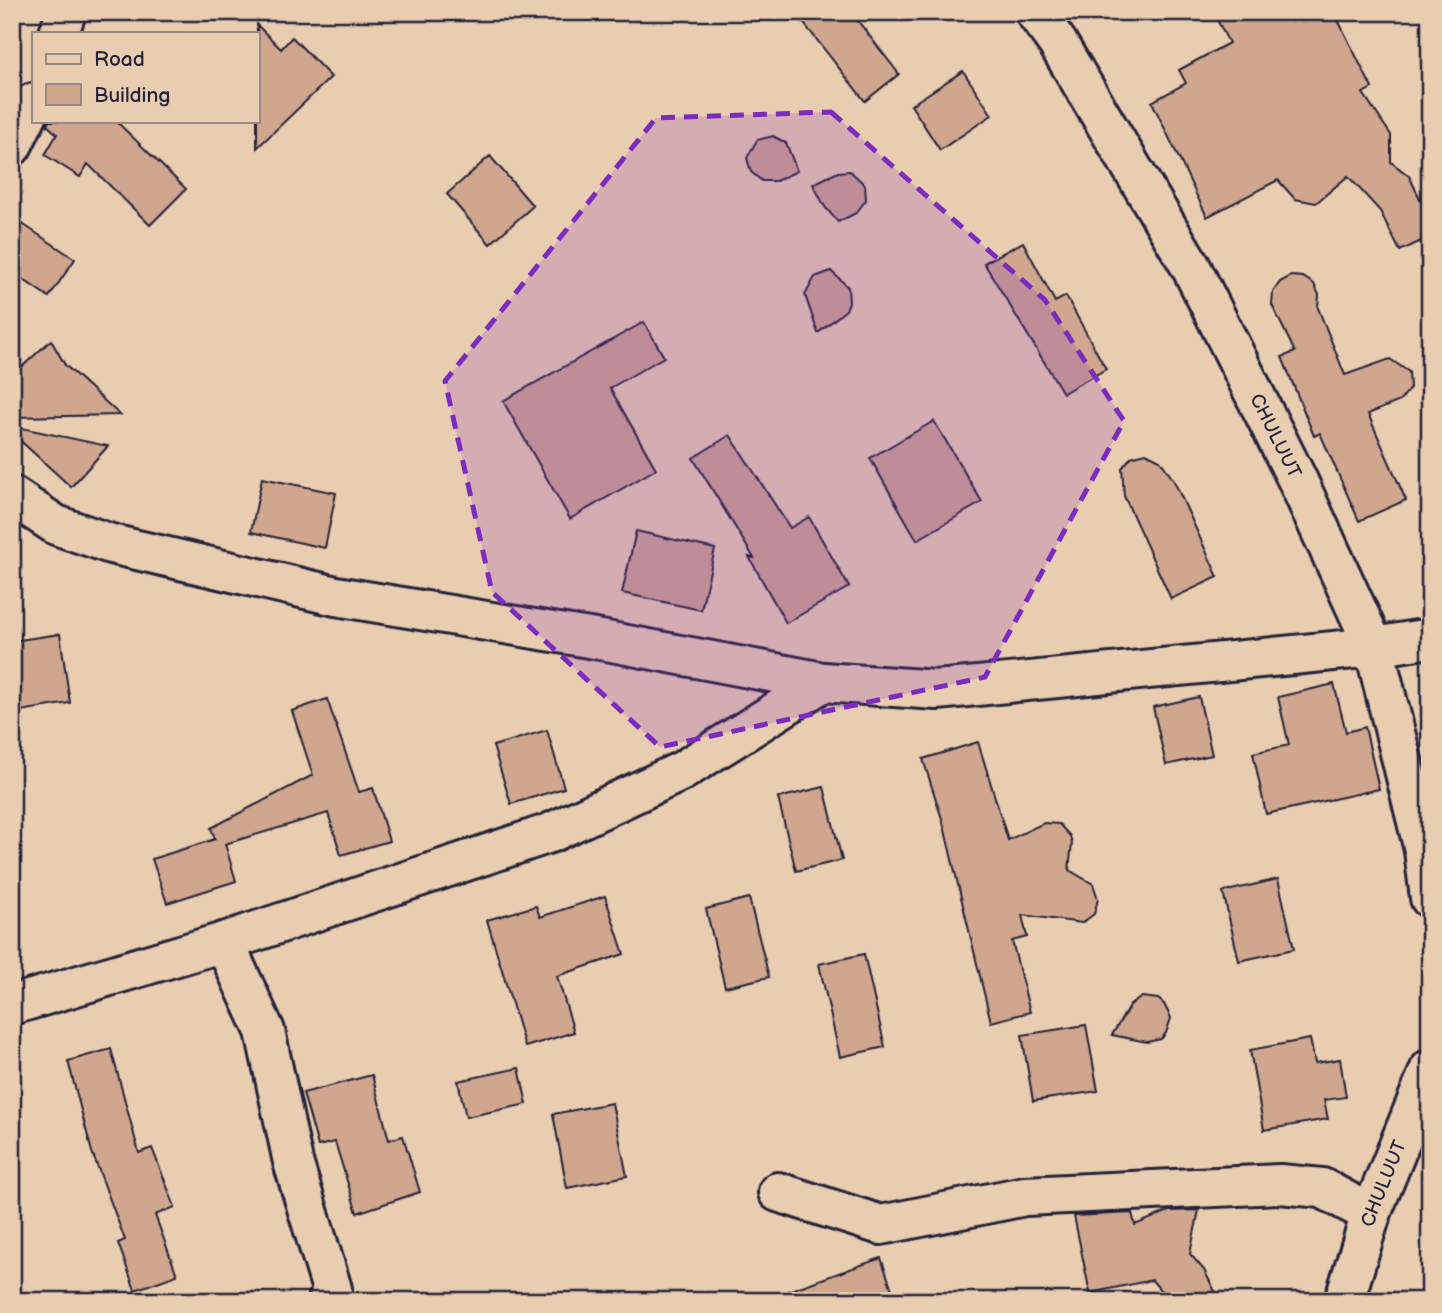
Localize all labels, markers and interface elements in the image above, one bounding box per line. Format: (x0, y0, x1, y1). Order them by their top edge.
legend (32, 32, 259, 122)
text: Road (94, 47, 145, 72)
text: Building (94, 83, 170, 108)
street label: CHULUUT (1245, 390, 1306, 483)
street label: CHULUUT (1356, 1136, 1412, 1230)

